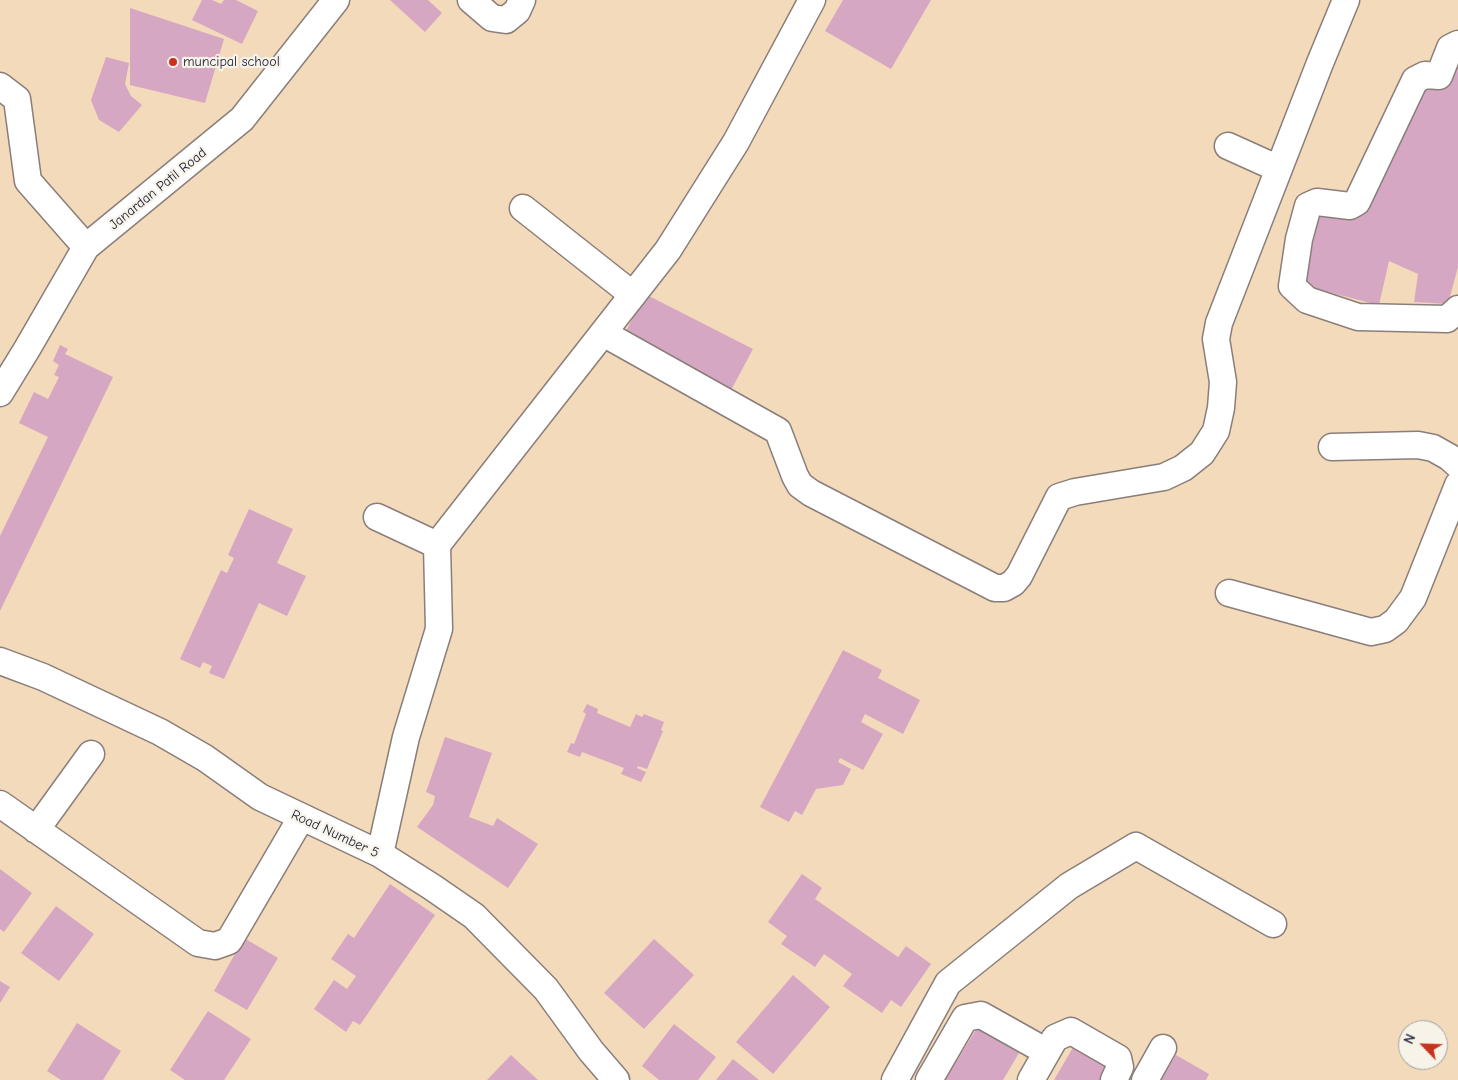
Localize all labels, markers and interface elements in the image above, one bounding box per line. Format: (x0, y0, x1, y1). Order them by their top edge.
place label: muncipal school (183, 54, 280, 70)
marker: muncipal school (167, 56, 179, 68)
street label: Janardan Patil Road (106, 145, 210, 233)
street label: Road Number 5 (288, 806, 382, 862)
north arrow (1398, 1020, 1448, 1070)
text: N (1400, 1031, 1419, 1047)

